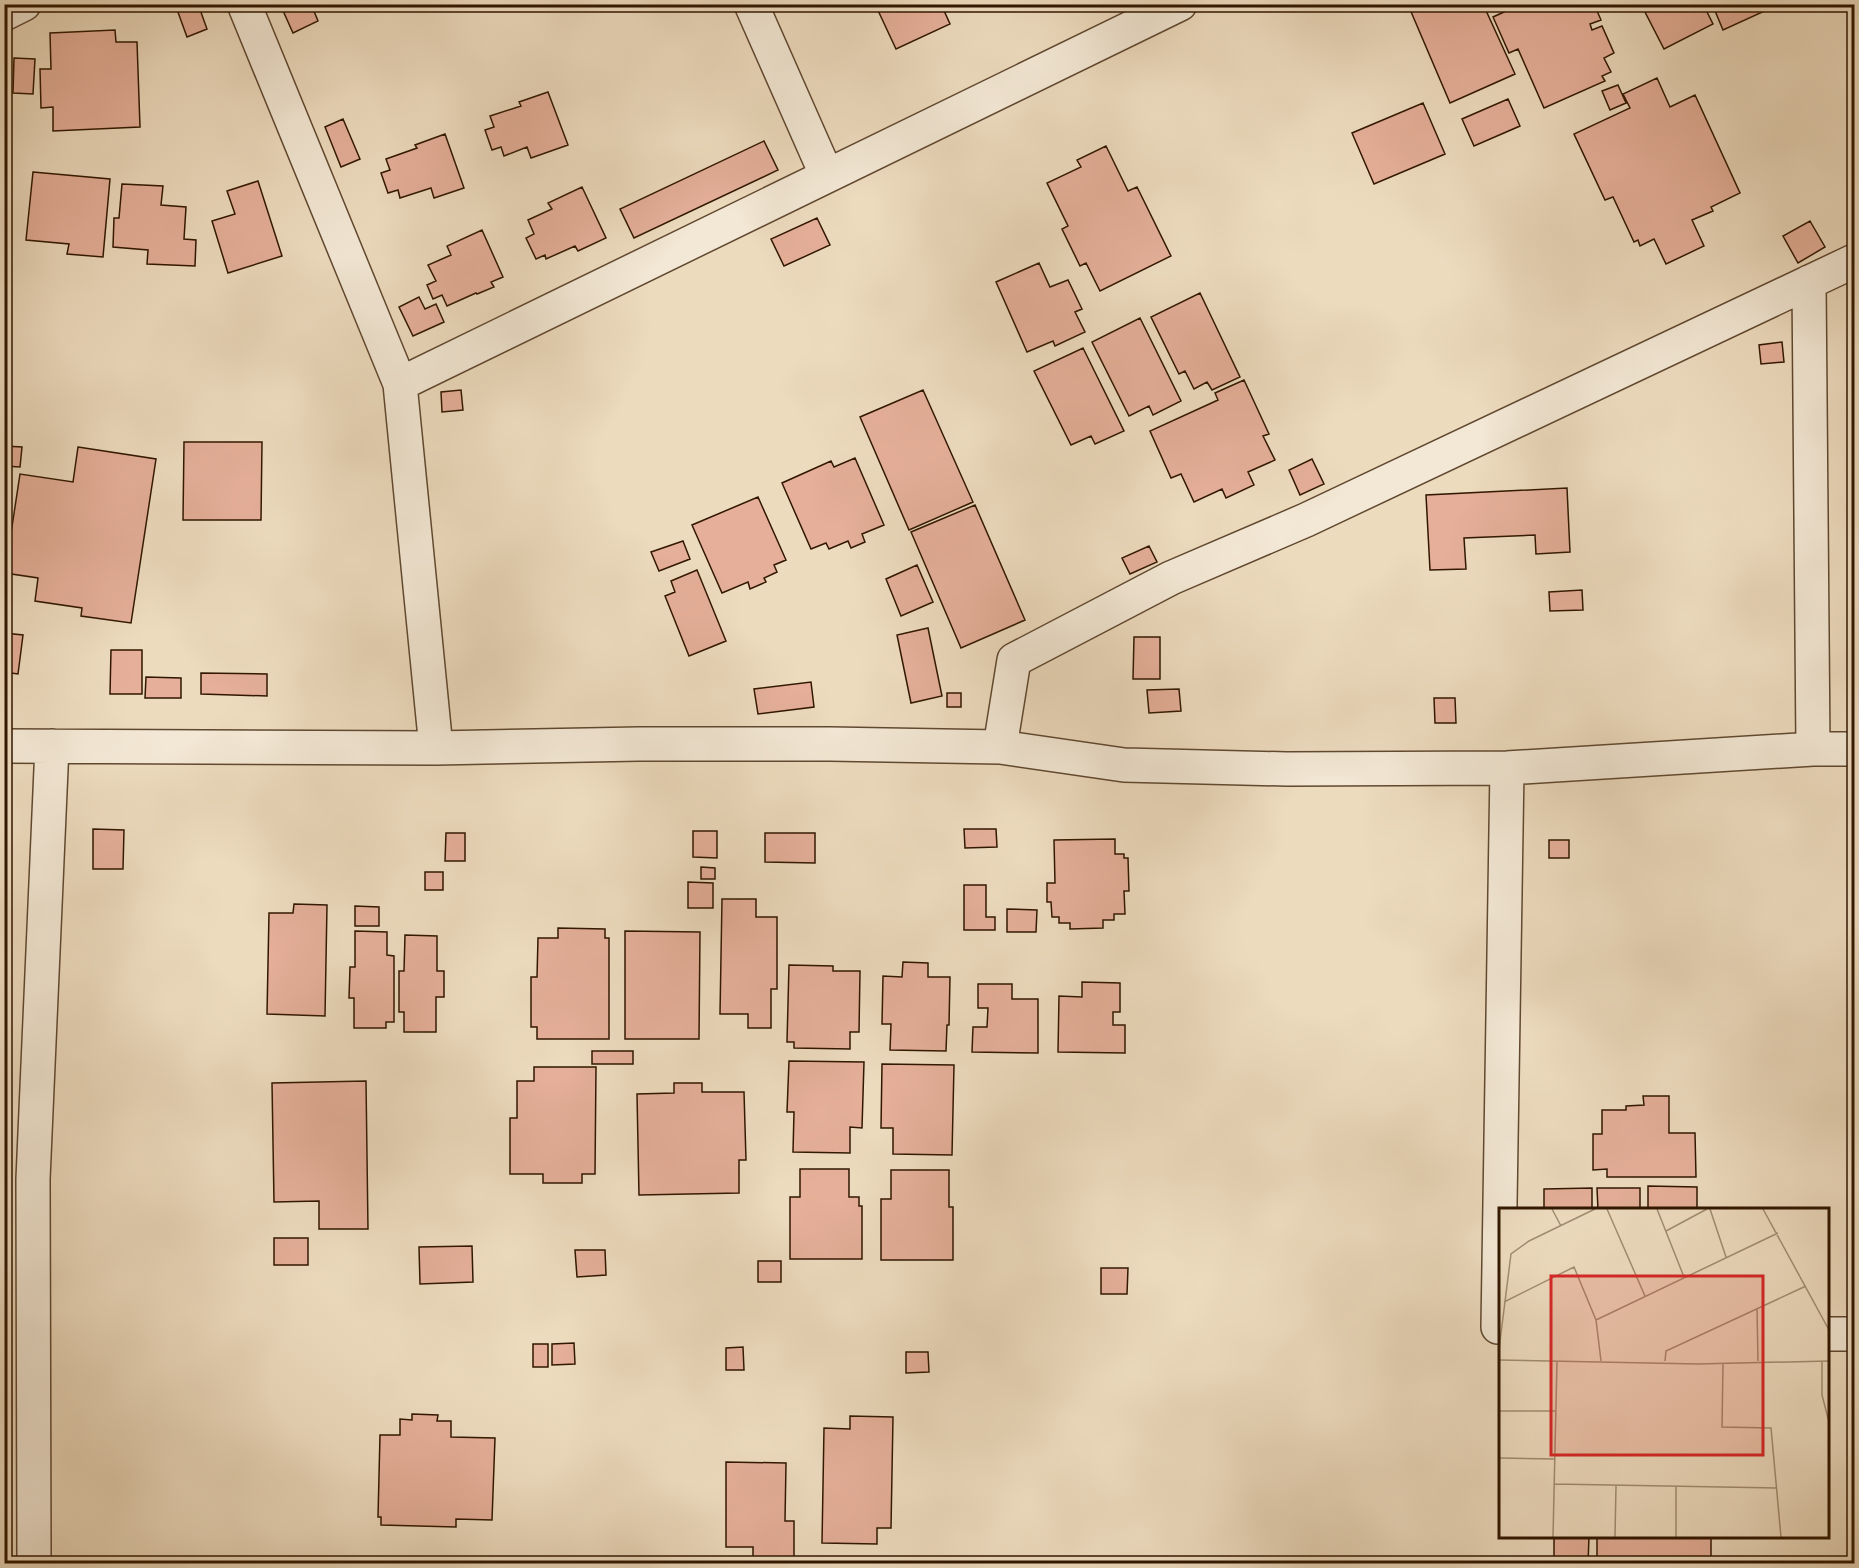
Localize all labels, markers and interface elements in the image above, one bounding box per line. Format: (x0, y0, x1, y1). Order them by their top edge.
inset map (1499, 1208, 1829, 1538)

